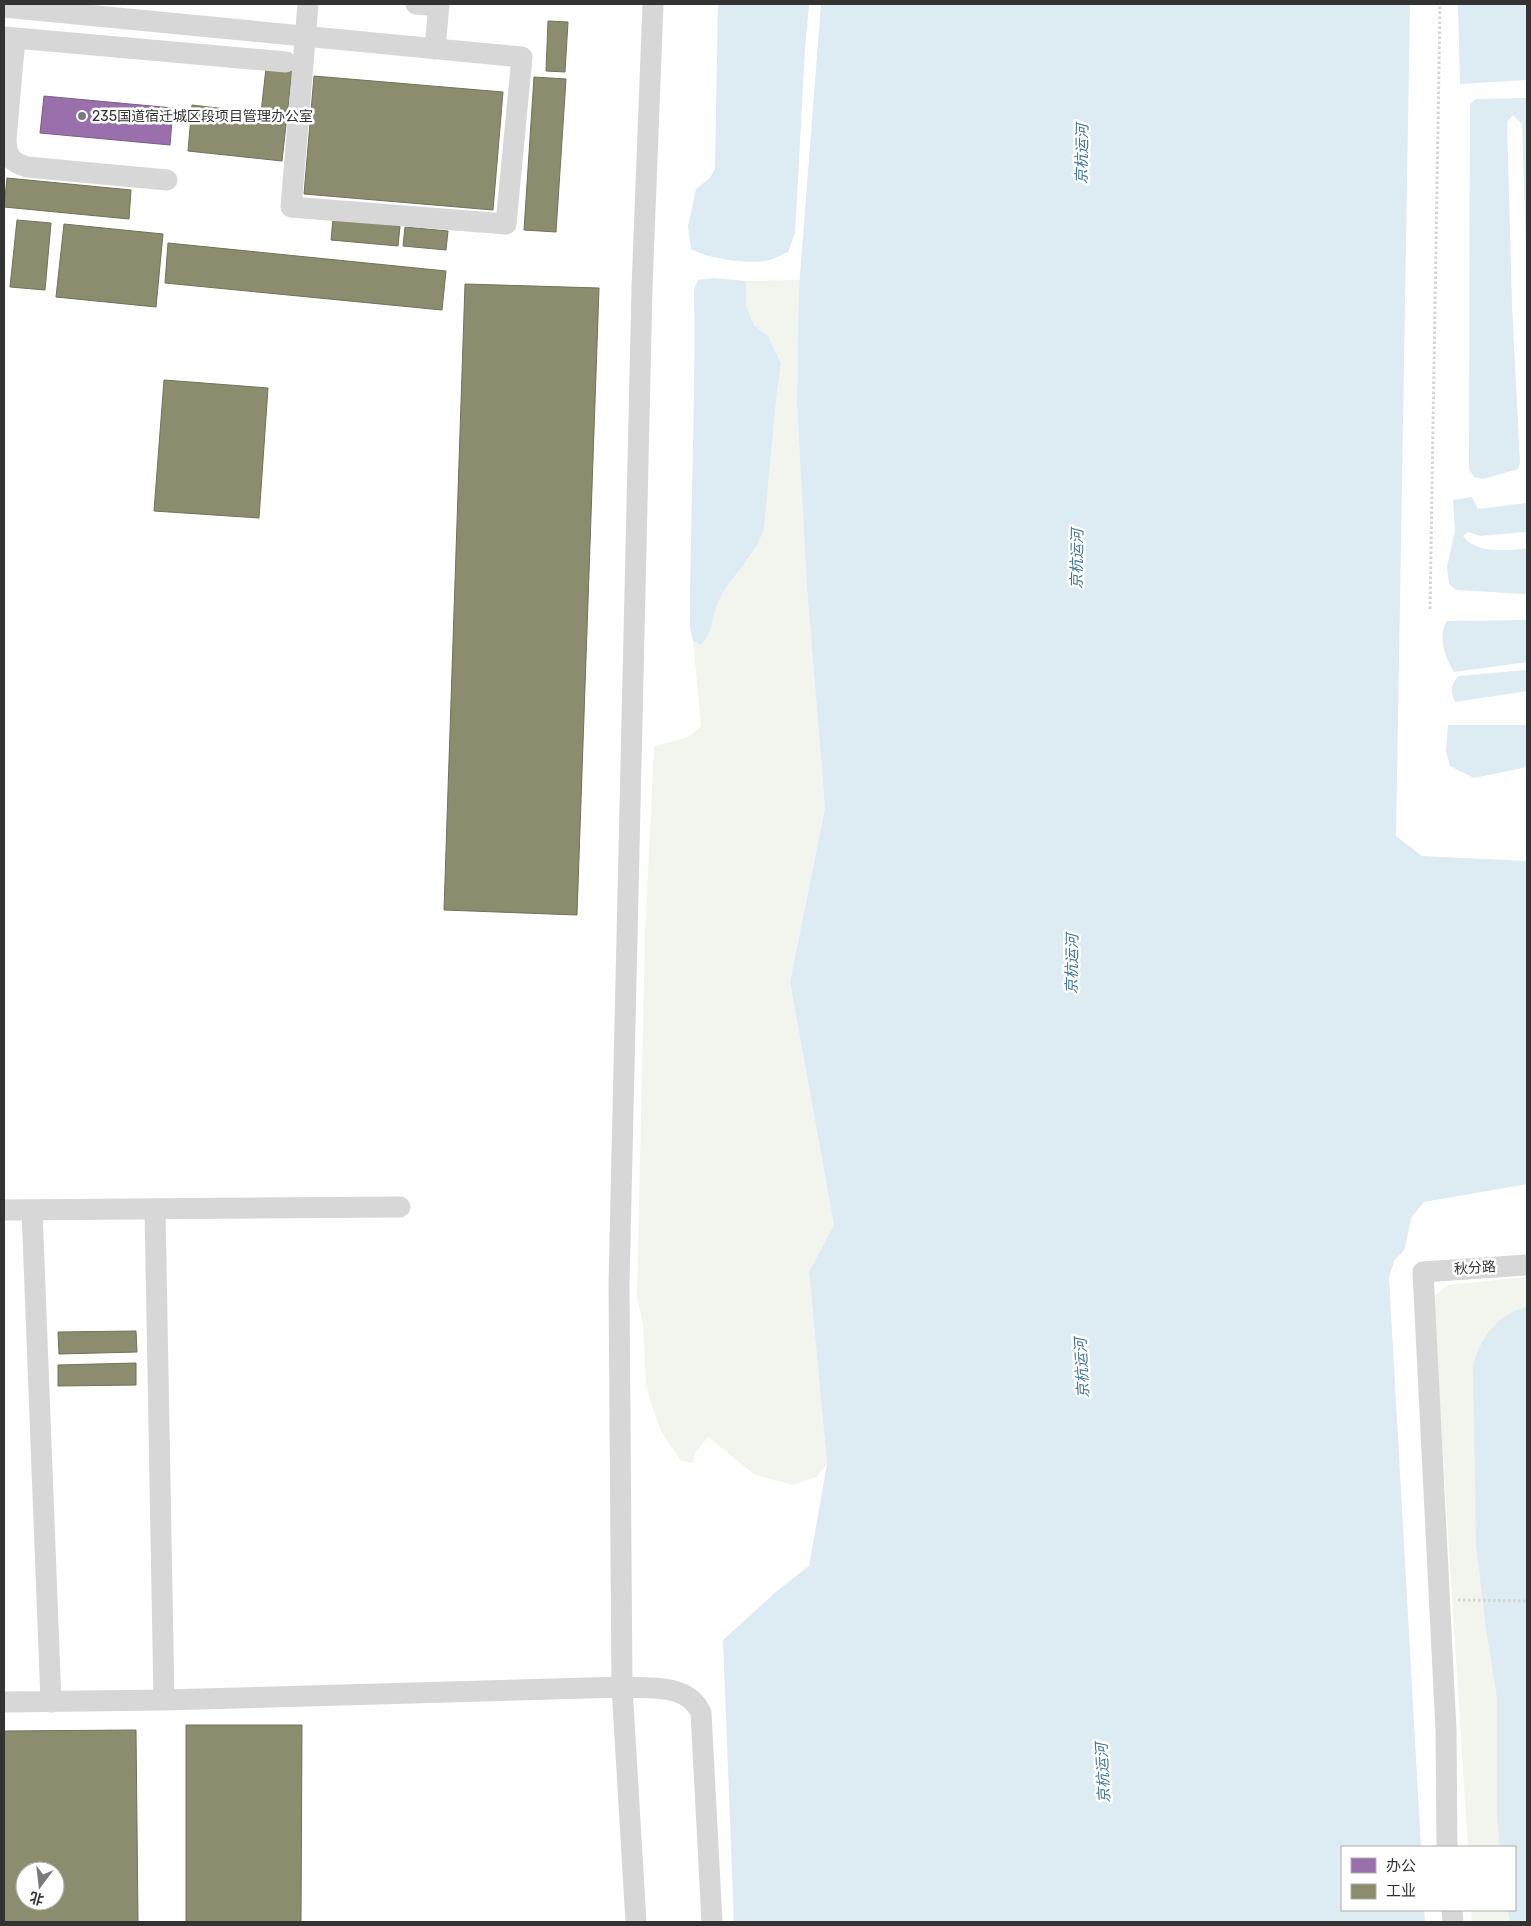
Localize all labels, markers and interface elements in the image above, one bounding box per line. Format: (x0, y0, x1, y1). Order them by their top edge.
place label: 235国道宿迁城区段项目管理办公室 (92, 108, 313, 125)
marker: 235国道宿迁城区段项目管理办公室 (76, 110, 88, 122)
water label: 京杭运河 (1072, 121, 1092, 184)
water label: 京杭运河 (1067, 526, 1087, 589)
water label: 京杭运河 (1062, 931, 1082, 994)
street label: 秋分路 (1453, 1258, 1497, 1278)
water label: 京杭运河 (1071, 1335, 1093, 1398)
water label: 京杭运河 (1092, 1740, 1114, 1803)
legend (1341, 1846, 1516, 1911)
text: 办公 (1386, 1857, 1416, 1875)
north arrow (15, 1861, 65, 1911)
text: 工业 (1386, 1882, 1416, 1900)
text: 北 (28, 1888, 46, 1908)

